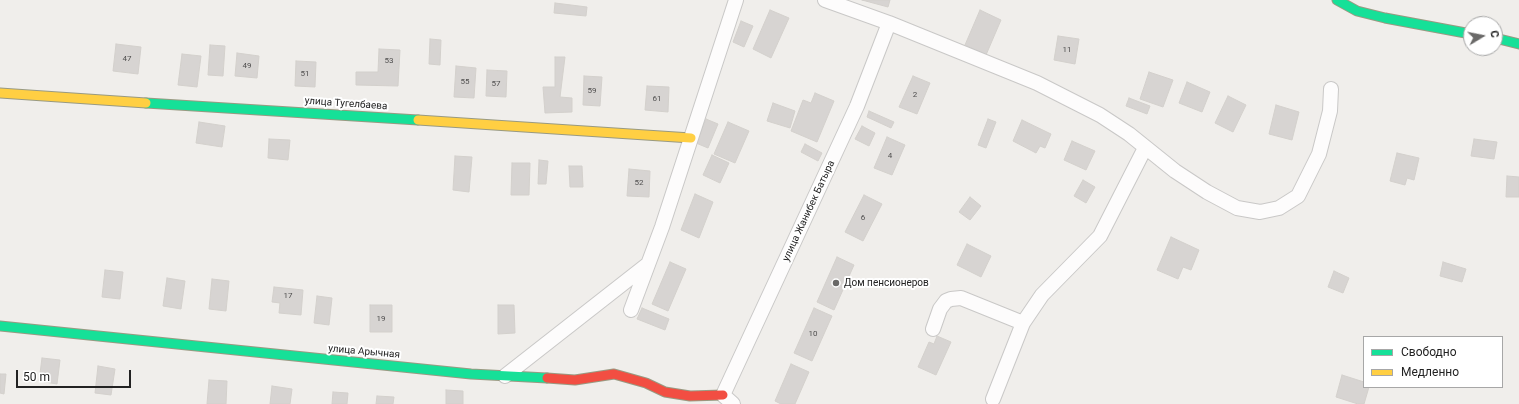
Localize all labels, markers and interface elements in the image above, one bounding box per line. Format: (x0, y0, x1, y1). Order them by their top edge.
north arrow (1463, 16, 1503, 56)
text: С (1487, 29, 1501, 39)
house number: 11 (1063, 45, 1071, 55)
house number: 47 (123, 54, 131, 64)
house number: 53 (385, 56, 393, 66)
house number: 49 (243, 61, 251, 71)
house number: 51 (301, 69, 309, 79)
house number: 55 (461, 77, 469, 87)
house number: 57 (492, 79, 500, 89)
house number: 59 (588, 86, 596, 96)
house number: 2 (913, 90, 917, 100)
house number: 61 (653, 94, 661, 104)
street label: улица Тугелбаева (304, 95, 388, 113)
house number: 4 (888, 151, 892, 161)
street label: улица Жанибек Батыра (780, 159, 838, 263)
house number: 52 (635, 178, 643, 188)
house number: 6 (861, 213, 865, 223)
place label: Дом пенсионеров (844, 277, 929, 289)
marker: Дом пенсионеров (831, 278, 841, 288)
house number: 17 (284, 291, 292, 301)
house number: 19 (377, 314, 385, 324)
house number: 10 (809, 329, 817, 339)
legend (1363, 336, 1503, 388)
street label: улица Арычная (328, 343, 400, 361)
text: Свободно (1401, 345, 1457, 359)
scale bar (18, 362, 133, 388)
text: Медленно (1401, 365, 1459, 379)
text: 50 m (23, 370, 50, 384)

